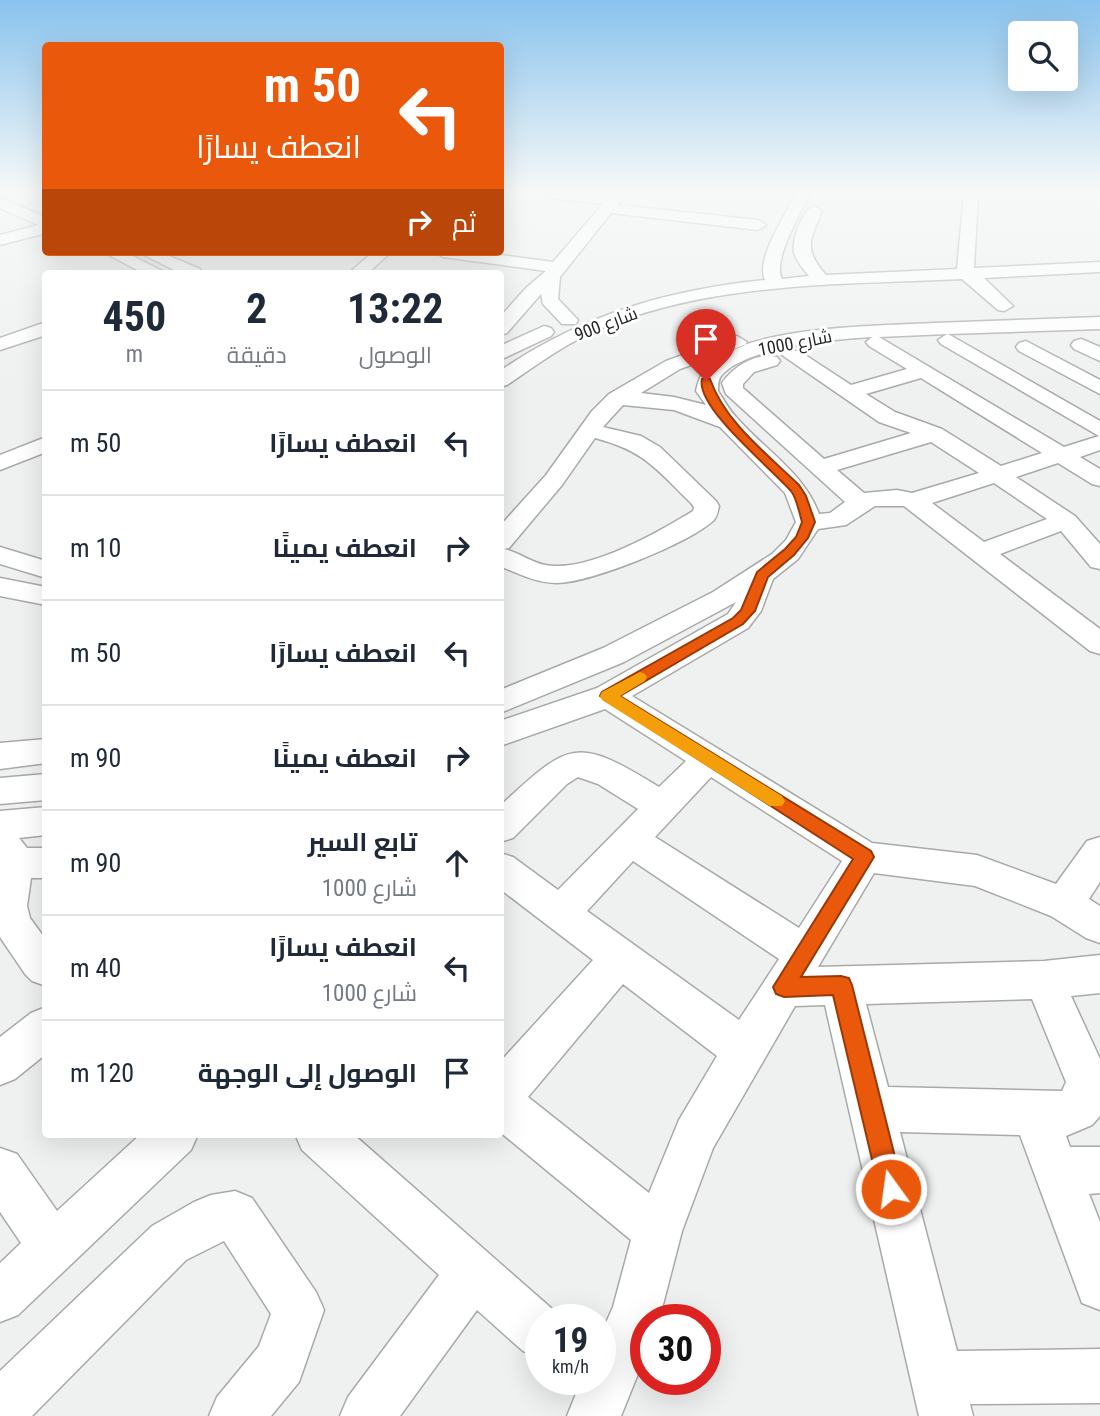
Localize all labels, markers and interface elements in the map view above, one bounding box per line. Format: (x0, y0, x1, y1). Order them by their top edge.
map controls (1008, 21, 1078, 91)
button: search (1008, 21, 1078, 91)
text: 50 m (264, 57, 361, 114)
icon: left (385, 70, 476, 161)
text: انعطف يسارًا (196, 128, 361, 166)
icon: right (400, 203, 438, 241)
text: ثم (452, 208, 476, 238)
text: 2 (246, 284, 267, 333)
text: 13:22 (347, 284, 443, 333)
text: 450 (103, 292, 166, 341)
street label: شارع 900 (571, 302, 641, 347)
pin (676, 309, 736, 381)
icon: arrive (687, 320, 725, 358)
street label: شارع 1000 (756, 325, 834, 362)
text: m (126, 341, 143, 368)
text: دقيقة (227, 342, 287, 369)
text: الوصول (359, 342, 432, 369)
icon: left (438, 424, 476, 462)
text: 50 m (70, 428, 121, 458)
text: انعطف يسارًا (269, 428, 417, 458)
icon: right (438, 529, 476, 567)
text: 10 m (70, 533, 121, 563)
text: انعطف يمينًا (272, 533, 417, 563)
icon: left (438, 634, 476, 672)
text: 50 m (70, 638, 121, 668)
text: انعطف يسارًا (269, 638, 417, 668)
icon: right (438, 739, 476, 777)
text: 90 m (70, 743, 121, 773)
text: انعطف يمينًا (272, 743, 417, 773)
text: تابع السير (308, 827, 417, 857)
icon: ahead (438, 844, 476, 882)
text: 90 m (70, 848, 121, 878)
text: شارع 1000 (322, 875, 417, 902)
text: انعطف يسارًا (269, 932, 417, 962)
icon: left (438, 949, 476, 987)
text: 40 m (70, 953, 121, 983)
text: شارع 1000 (322, 980, 417, 1007)
icon: arrive (438, 1054, 476, 1092)
text: 120 m (70, 1058, 134, 1088)
text: الوصول إلى الوجهة (198, 1058, 417, 1088)
position arrow (854, 1152, 928, 1226)
speed limit sign: 30 (630, 1304, 721, 1395)
text: 19 (553, 1320, 588, 1361)
text: km/h (552, 1356, 589, 1377)

